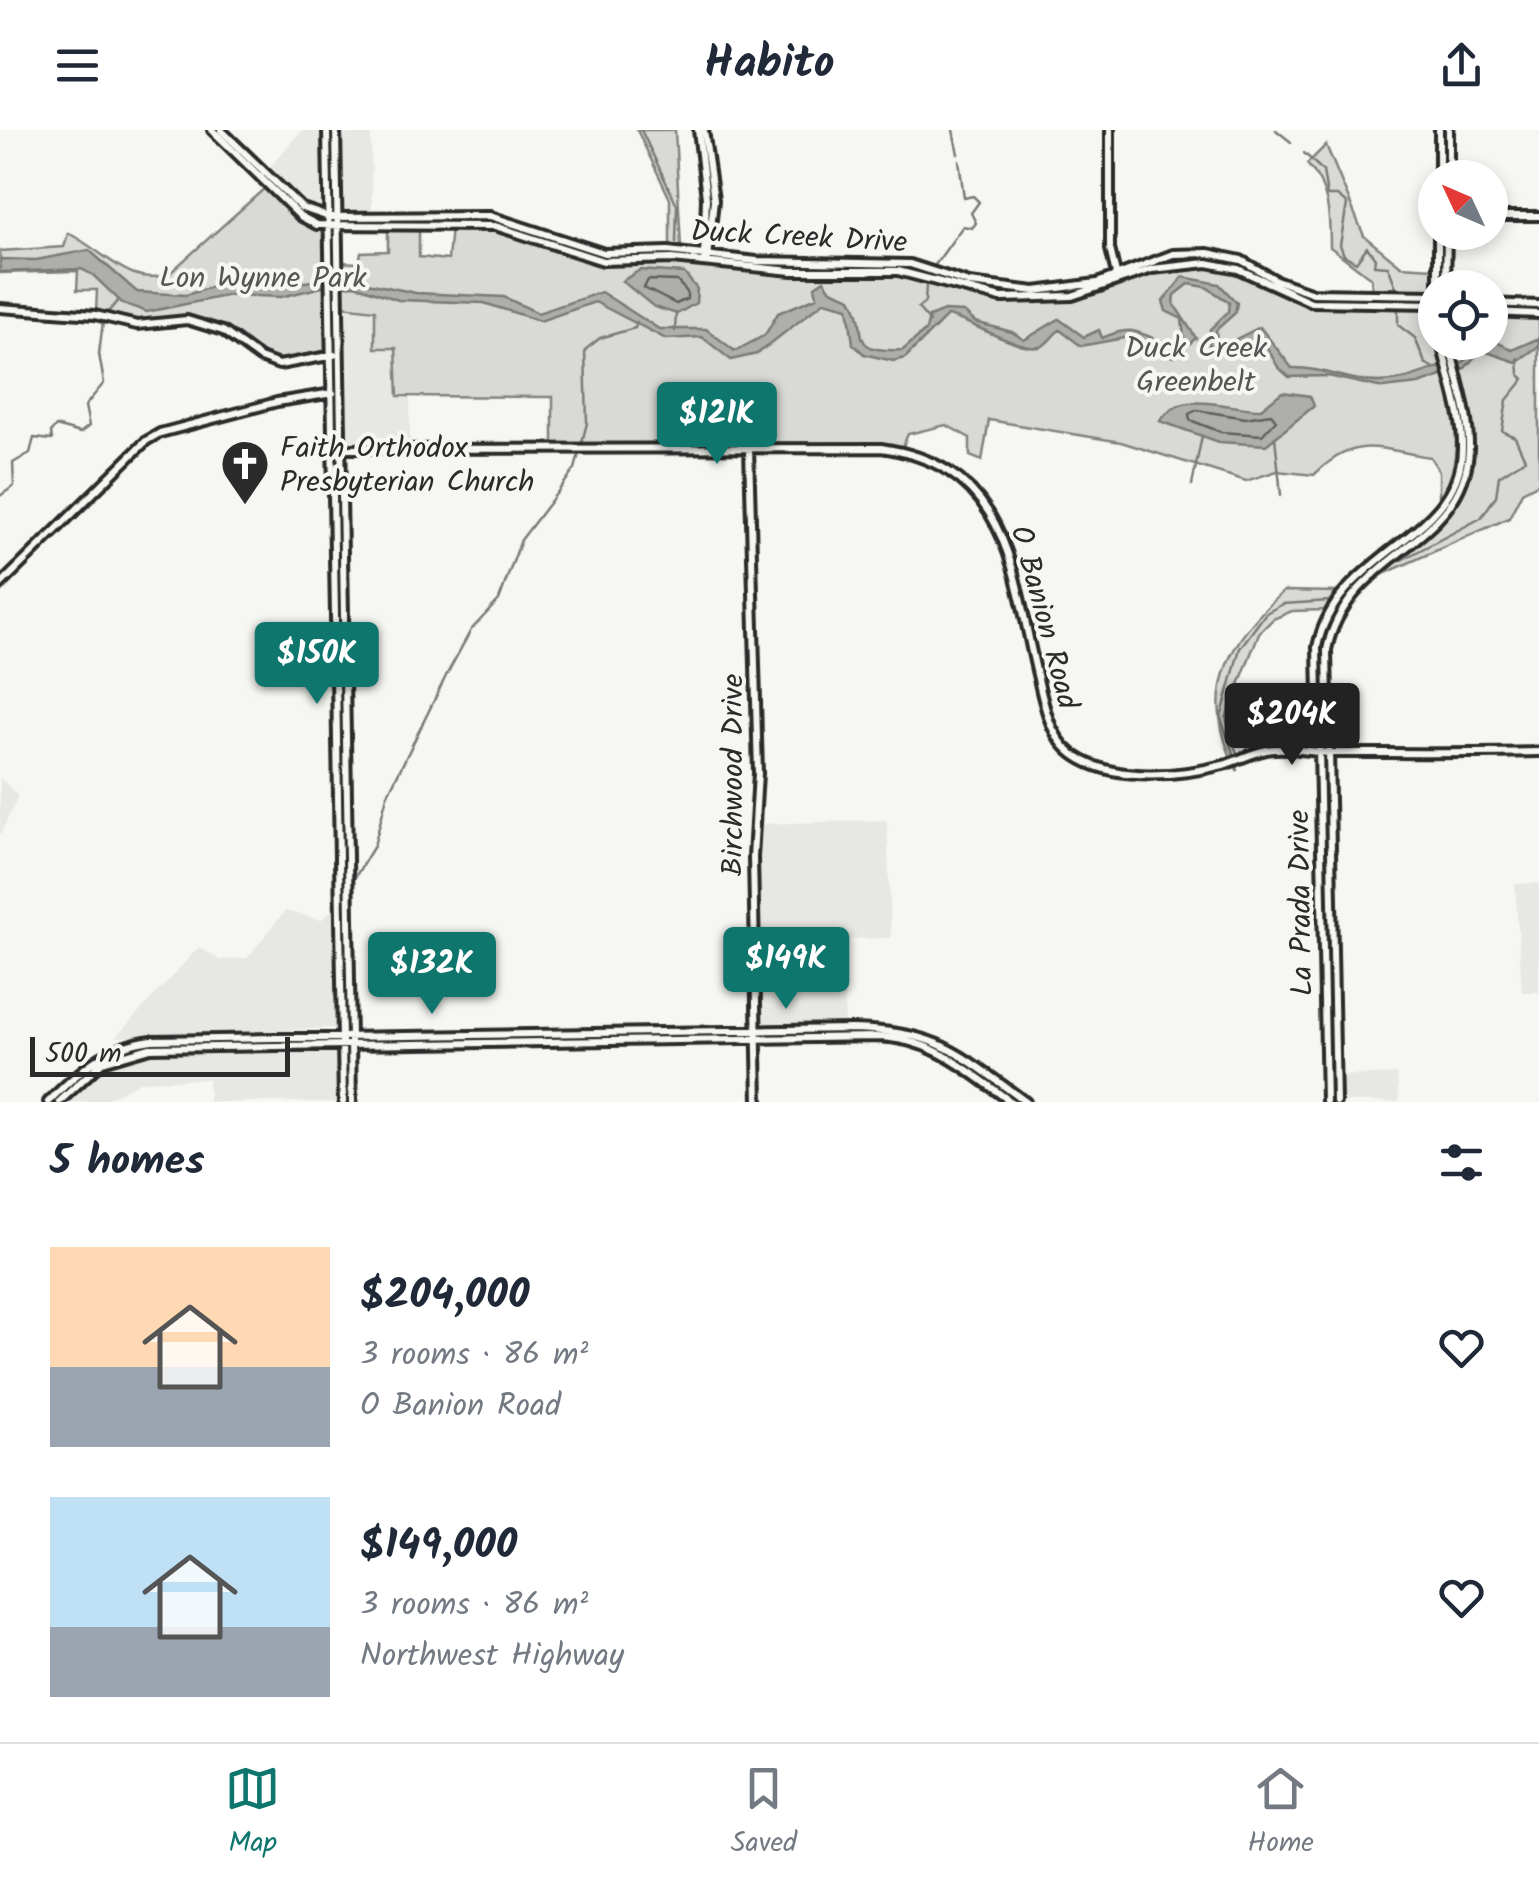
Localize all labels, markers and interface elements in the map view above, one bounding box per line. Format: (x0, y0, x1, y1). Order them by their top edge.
text: Habito (704, 29, 835, 101)
icon: menu (50, 38, 105, 93)
icon: share (1434, 38, 1489, 93)
north arrow (1418, 160, 1508, 250)
map controls (1418, 160, 1508, 360)
street label: Duck Creek Drive (689, 208, 908, 268)
park label: Lon Wynne Park (159, 255, 368, 303)
button: locate (1418, 270, 1508, 360)
park label: Duck Creek Greenbelt (1125, 325, 1268, 407)
pin: $121K (647, 382, 787, 467)
text: $121K (679, 389, 755, 440)
place label: Faith Orthodox Presbyterian Church (280, 425, 534, 507)
church icon: Faith Orthodox Presbyterian Church (219, 438, 271, 506)
street label: O Banion Road (995, 520, 1091, 716)
pin: $150K (247, 622, 387, 707)
text: $150K (277, 629, 357, 680)
street label: Birchwood Drive (710, 674, 758, 876)
pin: $204K (1222, 683, 1362, 768)
text: $204K (1247, 690, 1337, 741)
street label: La Prada Drive (1276, 809, 1328, 997)
pin: $149K (716, 927, 856, 1012)
pin: $132K (362, 932, 502, 1017)
text: $149K (745, 934, 827, 985)
text: $132K (390, 939, 474, 990)
scale bar (30, 1032, 290, 1076)
text: 500 m (45, 1032, 122, 1077)
text: 5 homes (50, 1129, 205, 1196)
icon: filters (1434, 1135, 1489, 1190)
text: $204,000 (360, 1263, 529, 1330)
icon: home (130, 1287, 250, 1407)
icon: heart (1434, 1320, 1489, 1375)
text: 3 rooms · 86 m² (360, 1330, 588, 1381)
text: O Banion Road (360, 1381, 561, 1432)
text: $149,000 (360, 1513, 517, 1580)
icon: home (130, 1537, 250, 1657)
icon: heart (1434, 1570, 1489, 1625)
text: 3 rooms · 86 m² (360, 1580, 588, 1631)
text: Northwest Highway (360, 1631, 624, 1682)
tab: Map (225, 1761, 280, 1866)
tab: Saved (731, 1761, 797, 1866)
tab: Home (1247, 1761, 1314, 1866)

